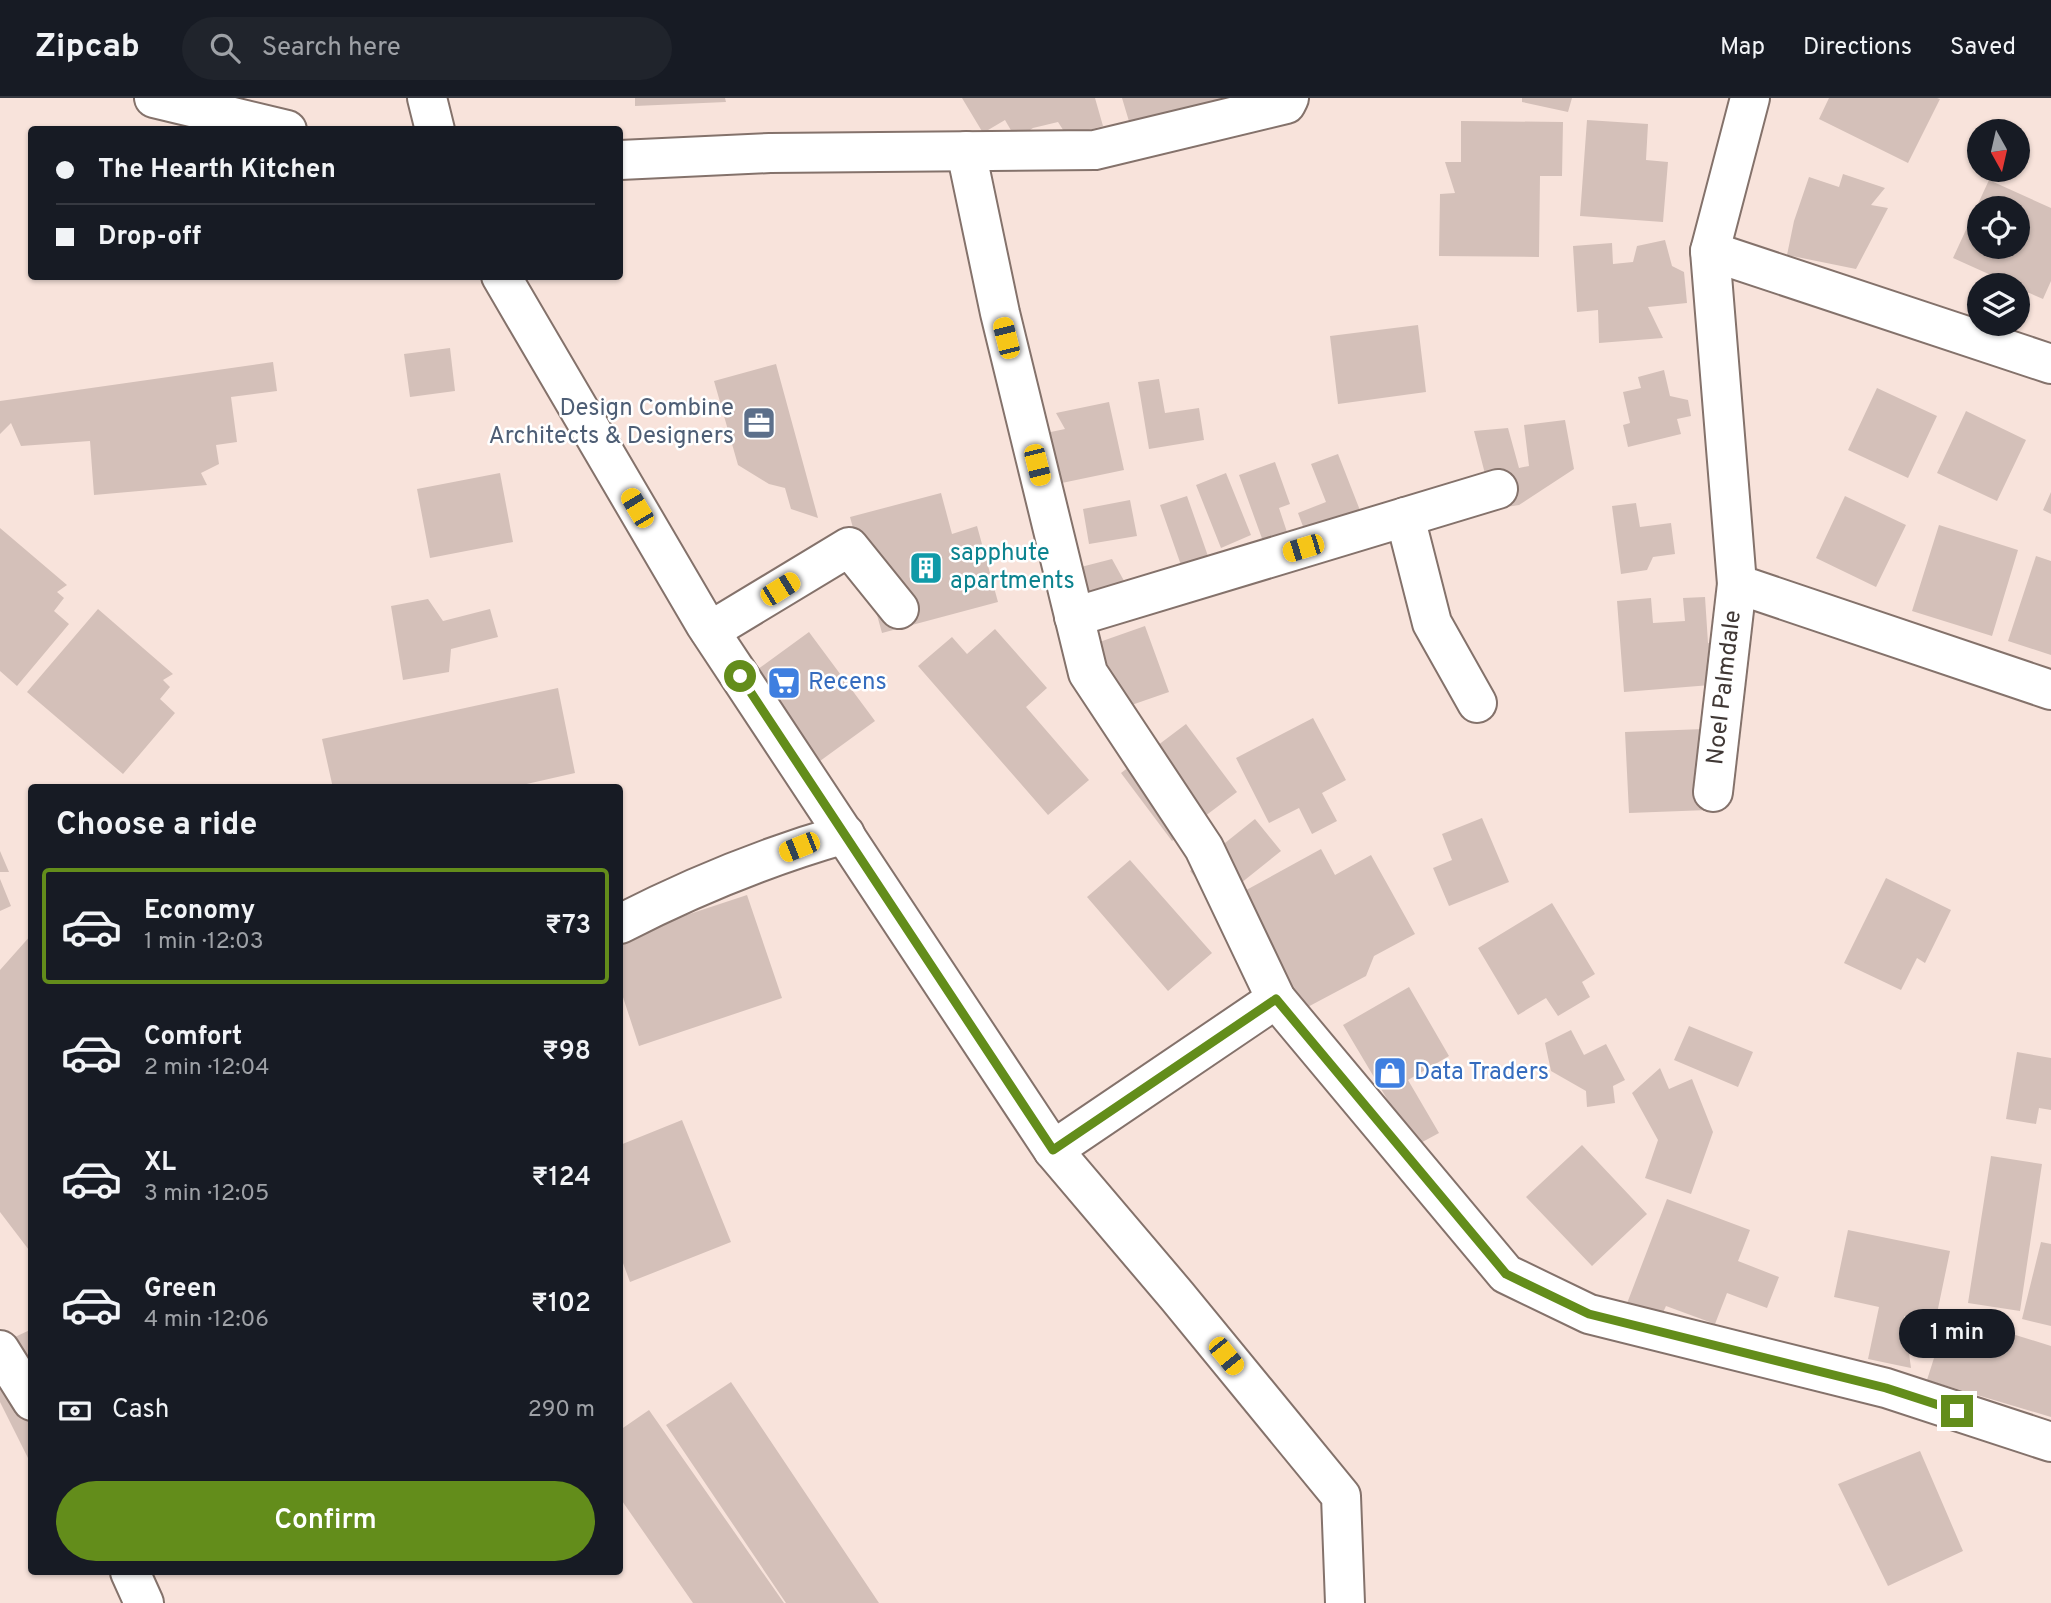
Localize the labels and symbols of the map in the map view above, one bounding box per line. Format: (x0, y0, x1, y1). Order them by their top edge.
north arrow (1967, 119, 2030, 182)
car (991, 315, 1022, 361)
place label: Design Combine Architects & Designers (489, 394, 734, 452)
office icon: Design Combine Architects & Designers (740, 404, 778, 442)
car (1022, 442, 1053, 488)
car (618, 485, 657, 531)
car (1280, 532, 1327, 564)
place label: sapphute apartments (950, 539, 1075, 597)
building icon: sapphute apartments (907, 549, 945, 587)
car (757, 569, 804, 609)
street label: Noel Palmdale (1701, 609, 1749, 767)
route start (724, 660, 756, 692)
supermarket icon: Recens (765, 664, 803, 702)
place label: Recens (808, 668, 887, 698)
car (776, 829, 823, 865)
shop icon: Data Traders (1371, 1054, 1409, 1092)
place label: Data Traders (1414, 1058, 1549, 1088)
callout: 1 min (1899, 1310, 2015, 1358)
car (1205, 1333, 1248, 1379)
route end (1941, 1395, 1973, 1427)

